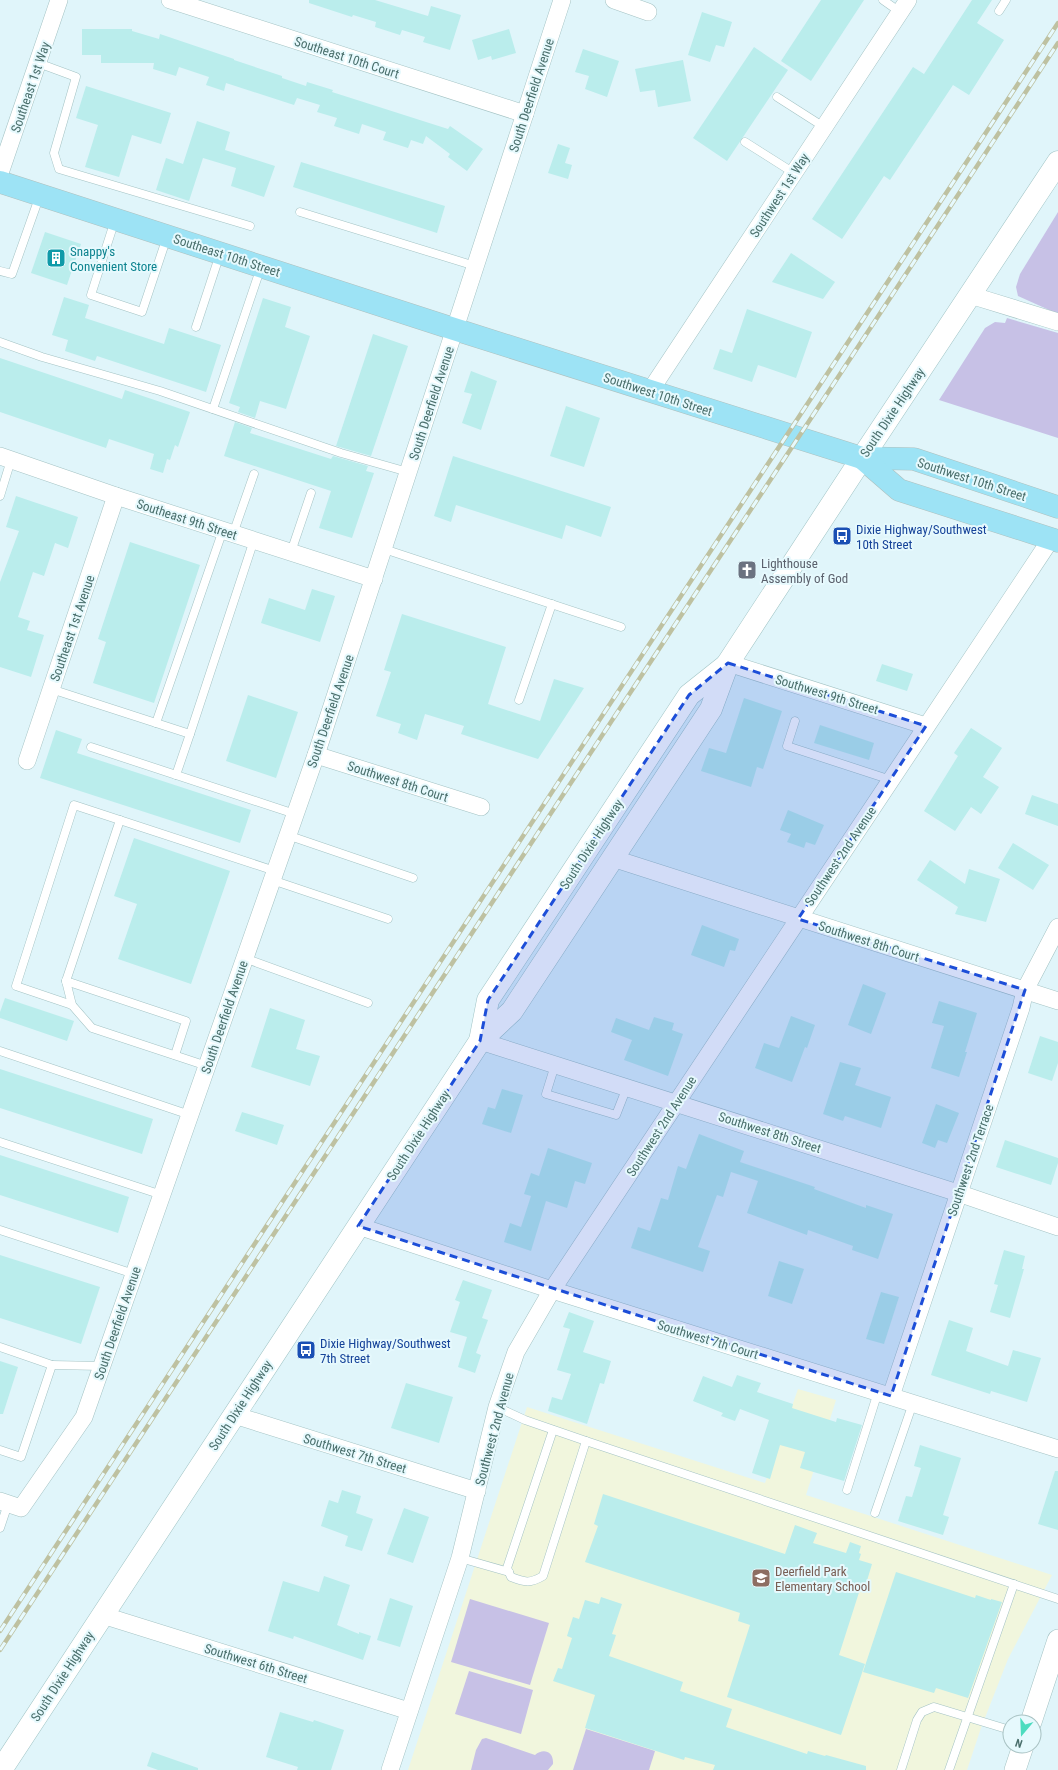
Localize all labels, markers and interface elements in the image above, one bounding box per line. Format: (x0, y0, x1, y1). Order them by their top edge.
street label: Southeast 10th Court (293, 33, 401, 81)
street label: South Deerfield Avenue (506, 36, 557, 154)
street label: Southeast 1st Way (8, 39, 53, 135)
street label: Southwest 1st Way (747, 150, 813, 240)
street label: Southeast 10th Street (172, 231, 282, 280)
place label: Snappy's Convenient Store (70, 244, 157, 274)
building icon: Snappy's Convenient Store (45, 247, 67, 269)
street label: South Deerfield Avenue (406, 344, 457, 462)
street label: South Dixie Highway (857, 364, 928, 460)
street label: Southwest 10th Street (602, 370, 714, 419)
street label: Southwest 10th Street (916, 455, 1028, 504)
street label: Southeast 9th Street (135, 496, 239, 543)
place label: Dixie Highway/Southwest 10th Street (856, 522, 987, 552)
bus stop icon: Dixie Highway/Southwest 10th Street (831, 525, 853, 547)
place label: Lighthouse Assembly of God (761, 556, 848, 586)
church icon: Lighthouse Assembly of God (736, 559, 758, 581)
street label: Southeast 1st Avenue (47, 573, 98, 683)
street label: South Deerfield Avenue (304, 653, 357, 770)
street label: Southwest 9th Street (774, 672, 880, 717)
street label: Southwest 8th Court (346, 758, 450, 805)
street label: South Dixie Highway (557, 796, 627, 892)
street label: Southwest 2nd Avenue (802, 804, 879, 909)
street label: Southwest 8th Court (817, 918, 921, 965)
street label: South Deerfield Avenue (198, 959, 251, 1076)
street label: Southwest 2nd Avenue (623, 1073, 699, 1179)
street label: South Dixie Highway (384, 1087, 454, 1183)
street label: Southwest 2nd Terrace (944, 1102, 997, 1218)
street label: Southwest 8th Street (717, 1109, 823, 1156)
street label: South Deerfield Avenue (91, 1265, 144, 1382)
street label: Southwest 7th Court (656, 1317, 760, 1362)
place label: Dixie Highway/Southwest 7th Street (320, 1336, 451, 1366)
bus stop icon: Dixie Highway/Southwest 7th Street (295, 1339, 317, 1361)
street label: South Dixie Highway (206, 1357, 276, 1453)
street label: Southwest 2nd Avenue (472, 1371, 517, 1487)
street label: Southwest 7th Street (302, 1431, 408, 1476)
place label: Deerfield Park Elementary School (775, 1564, 870, 1594)
school or university icon: Deerfield Park Elementary School (750, 1567, 772, 1589)
street label: South Dixie Highway (28, 1628, 98, 1724)
street label: Southwest 6th Street (203, 1641, 309, 1686)
north arrow (1002, 1714, 1042, 1754)
text: N (1013, 1736, 1024, 1750)

